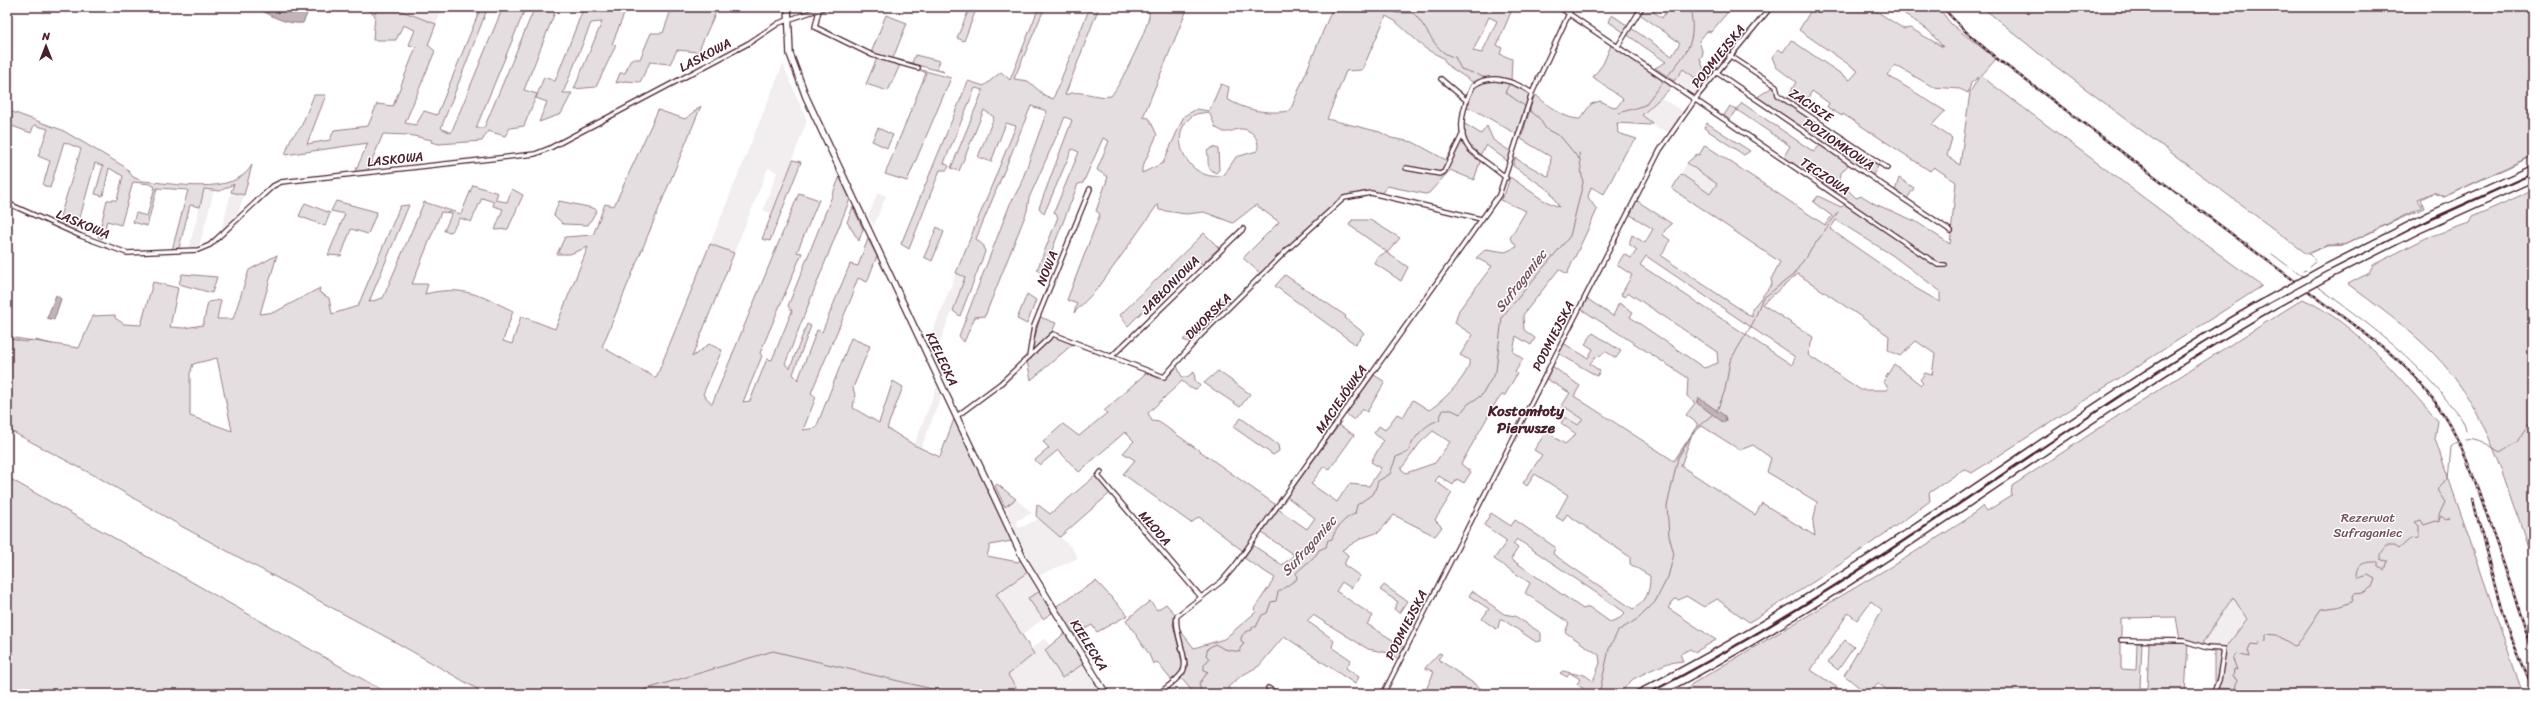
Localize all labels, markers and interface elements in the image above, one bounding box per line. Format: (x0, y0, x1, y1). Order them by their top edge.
street label: PODMIEJSKA (1685, 19, 1751, 93)
north arrow (26, 26, 66, 66)
text: N (41, 27, 50, 46)
street label: LASKOWA (675, 32, 735, 78)
street label: ZACISZE (1784, 82, 1839, 129)
street label: POZIOMKOWA (1799, 112, 1879, 176)
street label: LASKOWA (366, 145, 424, 173)
street label: TĘCZOWA (1795, 151, 1855, 201)
street label: LASKOWA (53, 202, 113, 246)
water label: Sufraganiec (1488, 243, 1555, 318)
street label: NOWA (1030, 247, 1064, 289)
street label: JABŁONIOWA (1134, 250, 1205, 321)
street label: DWORSKA (1179, 287, 1237, 345)
street label: PODMIEJSKA (1525, 297, 1581, 375)
street label: KIELECKA (919, 328, 965, 390)
street label: MACIEJÓWKA (1309, 360, 1373, 438)
district label: Kostomłoty Pierwsze (1487, 398, 1565, 441)
street label: MŁODA (1133, 505, 1177, 551)
park label: Rezerwat Sufraganiec (2333, 506, 2403, 544)
water label: Sufraganiec (1275, 509, 1344, 582)
street label: PODMIEJSKA (1378, 586, 1434, 664)
street label: KIELECKA (1064, 614, 1114, 676)

